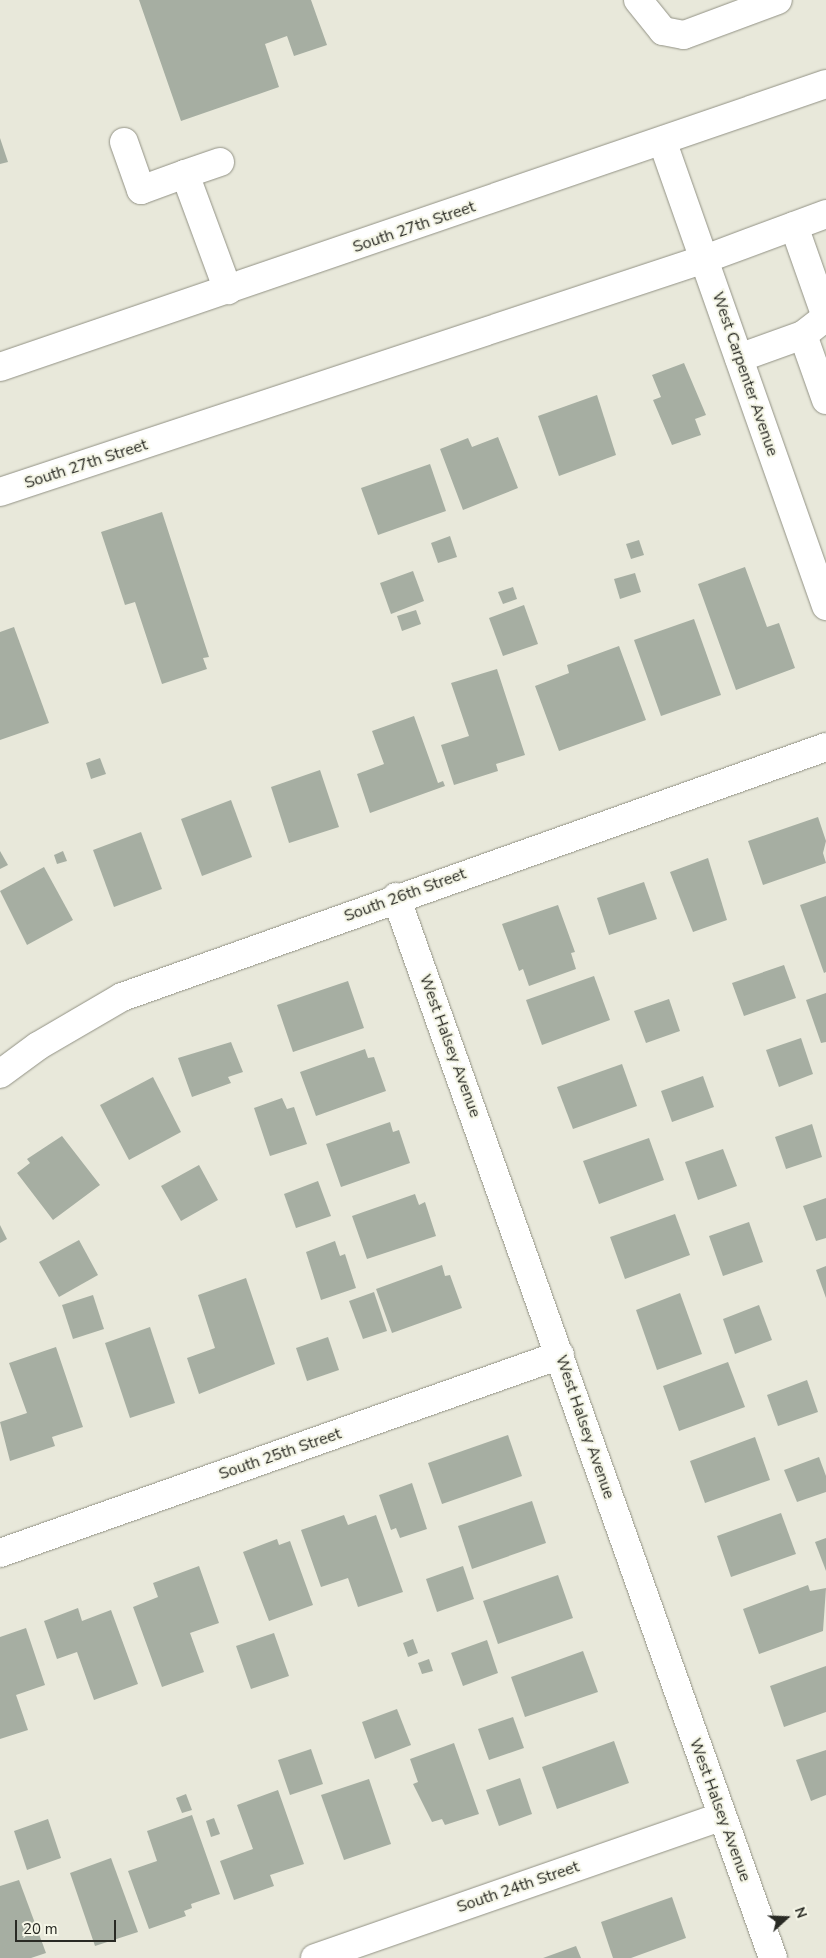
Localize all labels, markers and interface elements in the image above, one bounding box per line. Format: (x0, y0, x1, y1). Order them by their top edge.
street label: South 27th Street (350, 197, 478, 257)
street label: West Carpenter Avenue (708, 289, 782, 459)
street label: South 27th Street (22, 435, 150, 493)
street label: South 26th Street (341, 864, 469, 926)
street label: West Halsey Avenue (415, 972, 485, 1120)
street label: West Halsey Avenue (551, 1353, 619, 1501)
street label: South 25th Street (216, 1424, 344, 1484)
street label: West Halsey Avenue (685, 1736, 755, 1884)
street label: South 24th Street (454, 1857, 582, 1917)
north arrow (761, 1893, 811, 1943)
text: N (790, 1905, 811, 1921)
scale bar (18, 1910, 119, 1942)
text: 20 m (23, 1919, 58, 1939)

